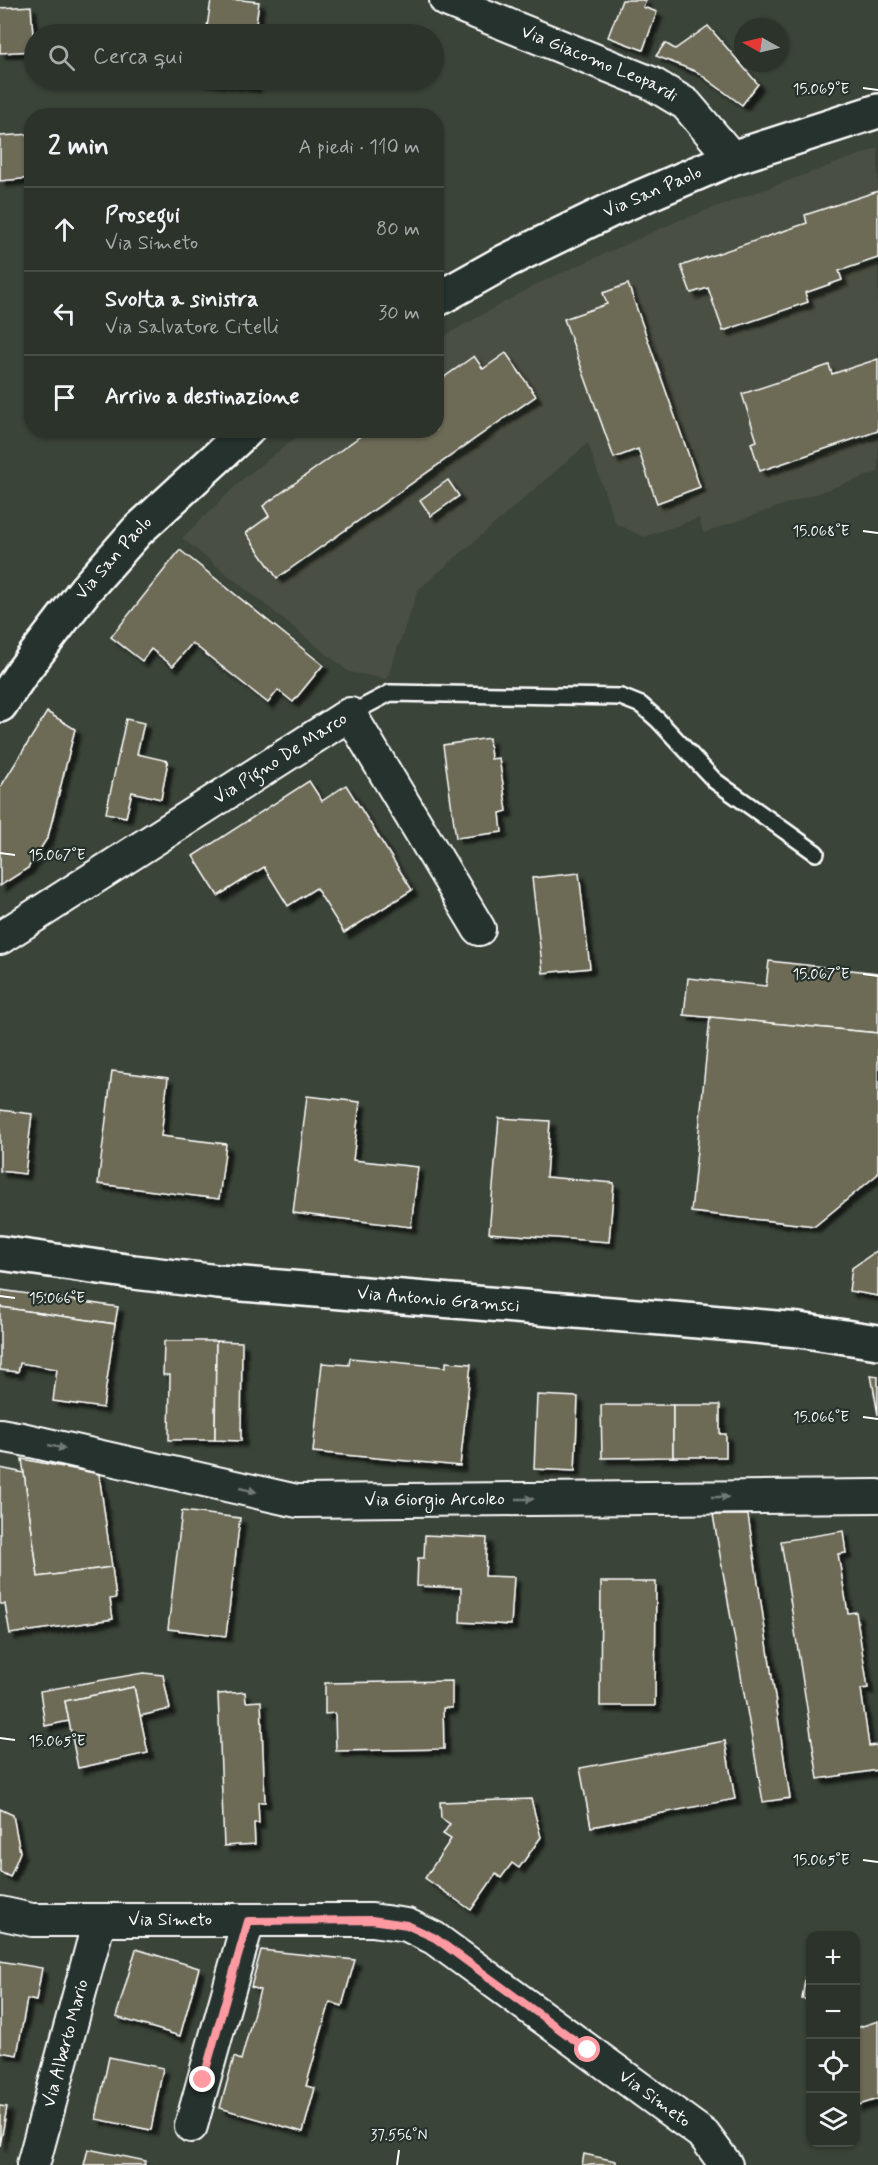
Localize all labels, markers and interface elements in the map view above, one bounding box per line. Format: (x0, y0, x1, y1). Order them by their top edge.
north arrow (734, 18, 788, 72)
street label: Via Giacomo Leopardi (517, 20, 682, 108)
search box (24, 24, 444, 90)
icon: search (45, 41, 78, 74)
text: Cerca qui (93, 43, 183, 71)
text: 15.069°E (793, 80, 850, 100)
text: 2 min (48, 130, 109, 164)
text: A piedi · 110 m (299, 134, 420, 161)
street label: Via San Paolo (599, 160, 705, 224)
text: Prosegui (105, 202, 180, 230)
icon: ahead (48, 213, 81, 246)
text: 80 m (376, 216, 420, 243)
text: Via Simeto (105, 230, 198, 257)
text: Svolta a sinistra (105, 286, 259, 314)
icon: left (48, 297, 81, 330)
text: 30 m (378, 300, 420, 327)
text: Via Salvatore Citelli (105, 314, 279, 341)
icon: arrive (48, 381, 81, 414)
text: Arrivo a destinazione (105, 383, 299, 411)
street label: Via San Paolo (70, 511, 158, 605)
text: 15.068°E (793, 522, 850, 542)
street label: Via Pigno De Marco (209, 707, 352, 810)
text: 15.067°E (28, 846, 86, 866)
text: 15.067°E (792, 965, 850, 985)
street label: Via Antonio Gramsci (356, 1281, 520, 1318)
text: 15.066°E (29, 1289, 85, 1309)
text: 15.066°E (793, 1408, 849, 1428)
one-way arrow (48, 1442, 67, 1452)
one-way arrow (238, 1485, 257, 1495)
street label: Via Giorgio Arcoleo (364, 1487, 505, 1513)
one-way arrow (711, 1492, 730, 1502)
one-way arrow (516, 1494, 535, 1504)
text: 15.065°E (28, 1732, 86, 1752)
text: 15.065°E (792, 1851, 850, 1871)
street label: Via Simeto (128, 1908, 212, 1932)
map controls (806, 1931, 860, 2147)
button: + (806, 1931, 860, 1985)
street label: Via Alberto Mario (37, 1977, 95, 2110)
button: − (806, 1985, 860, 2039)
route start (574, 2036, 600, 2062)
button: locate (806, 2039, 860, 2093)
street label: Via Simeto (614, 2064, 695, 2133)
route end (189, 2066, 215, 2092)
button: layers (806, 2093, 860, 2147)
text: 37.556°N (371, 2126, 427, 2146)

